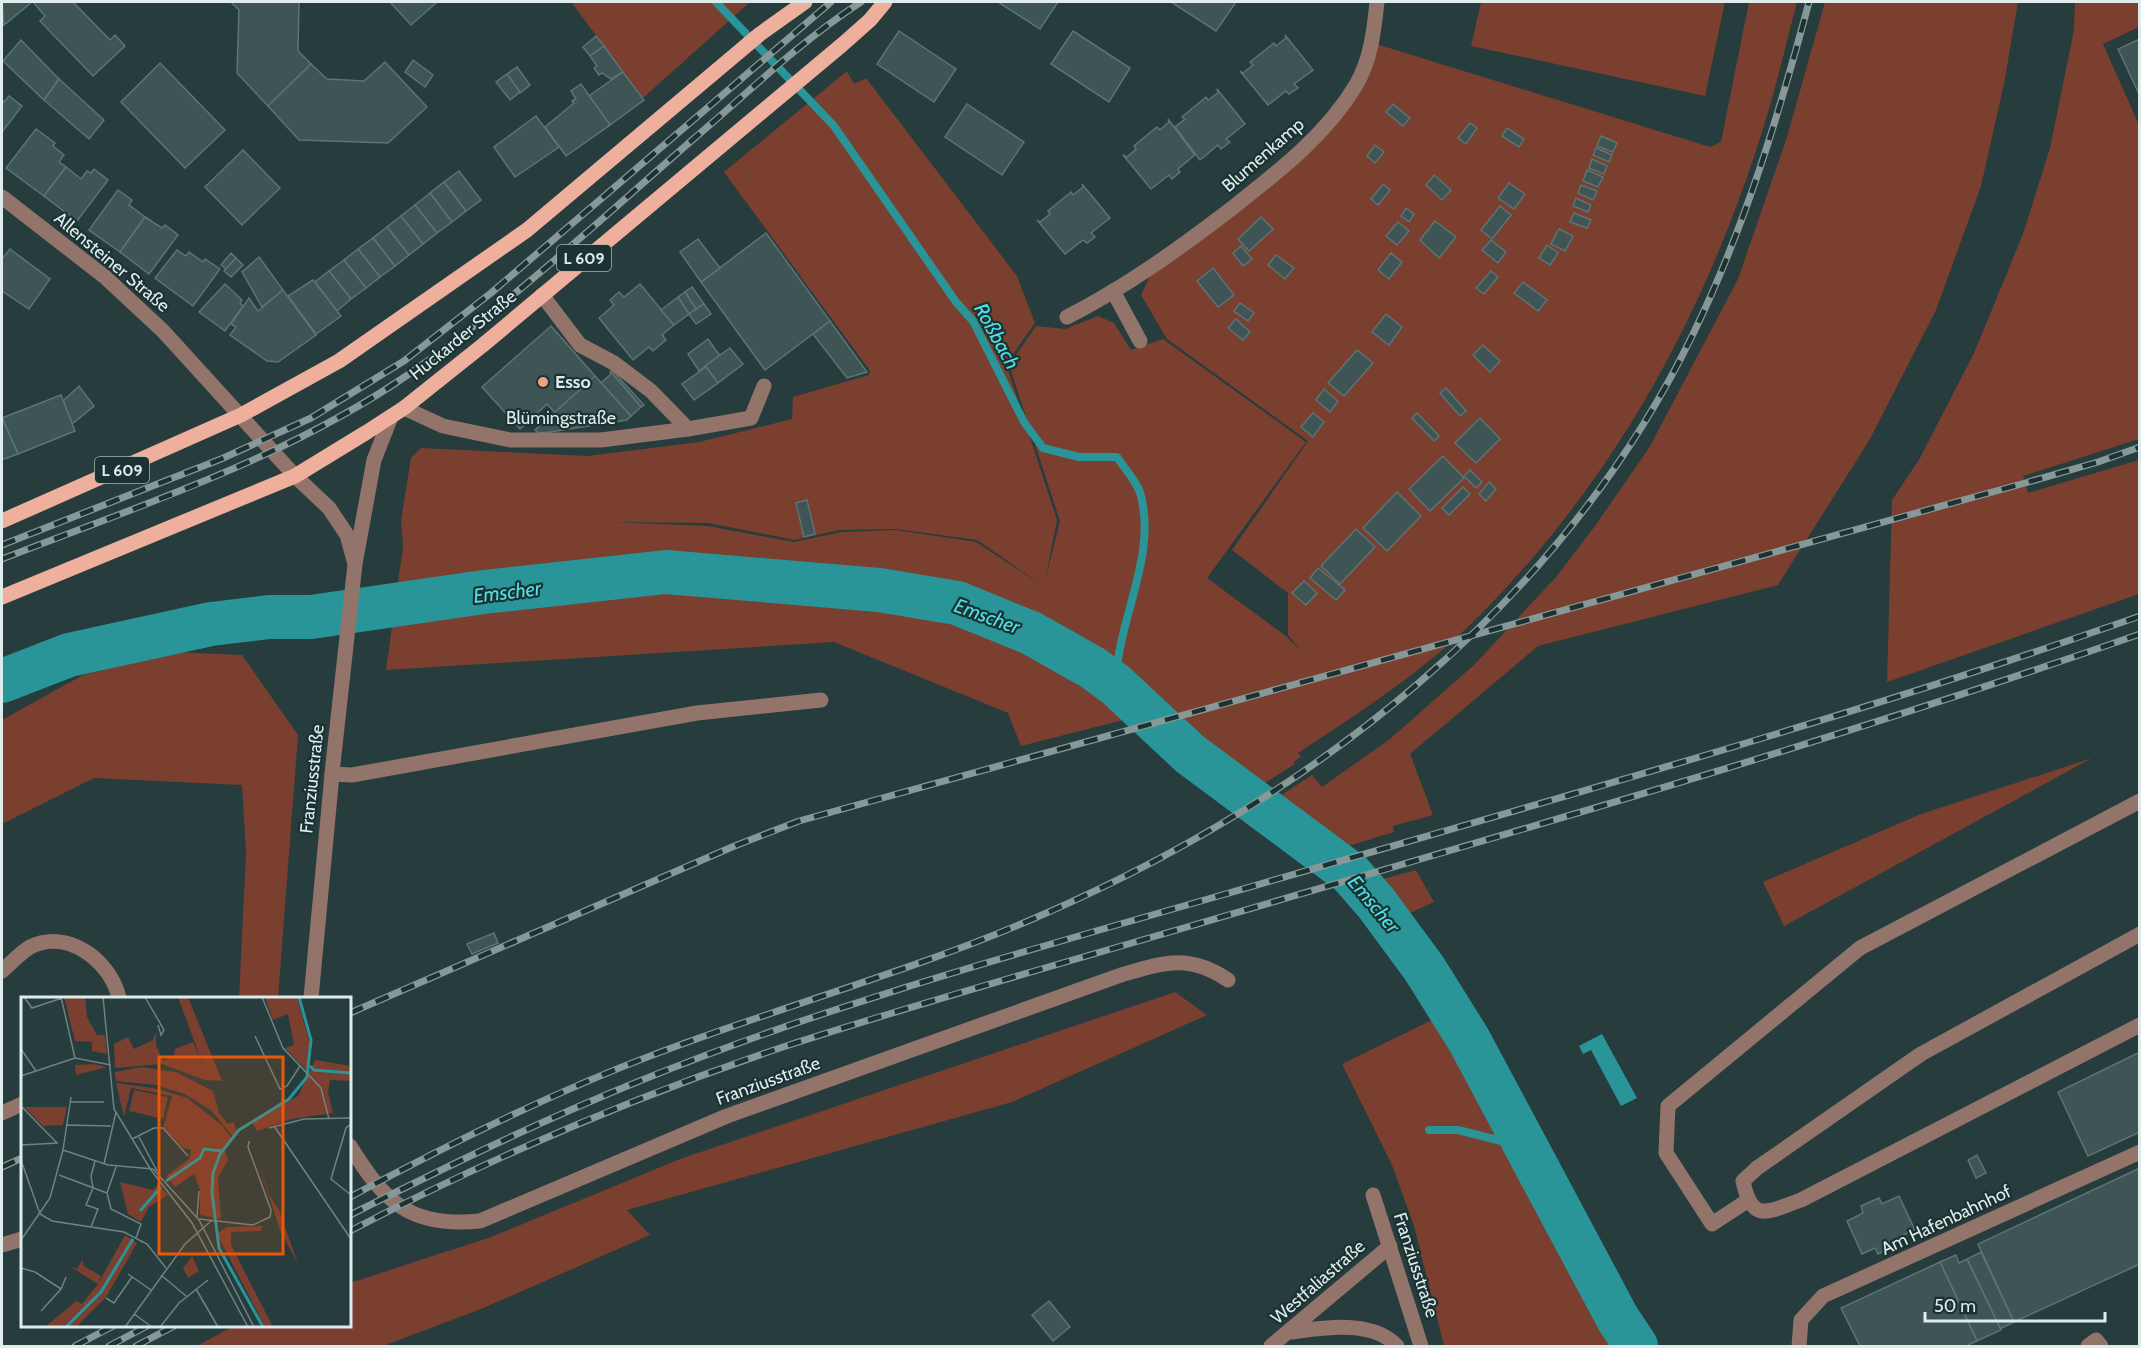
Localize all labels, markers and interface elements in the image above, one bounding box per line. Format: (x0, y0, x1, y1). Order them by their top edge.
street label: Blumenkamp (1217, 113, 1309, 197)
street label: Allensteiner Straße (50, 207, 174, 317)
road number: L 609 (557, 245, 611, 271)
street label: Huckarder Straße (405, 285, 521, 385)
water label: Roßbach (969, 299, 1025, 373)
place label: Esso (555, 371, 591, 393)
marker: Esso (536, 375, 550, 389)
street label: Blümingstraße (506, 407, 616, 429)
road number: L 609 (95, 457, 149, 483)
water label: Emscher (472, 576, 543, 608)
water label: Emscher (951, 593, 1024, 639)
street label: Franziusstraße (295, 724, 329, 834)
water label: Emscher (1343, 870, 1406, 938)
inset map (21, 997, 351, 1327)
street label: Franziusstraße (713, 1052, 823, 1110)
street label: Am Hafenbahnhof (1877, 1180, 2015, 1260)
street label: Franziusstraße (1389, 1210, 1443, 1320)
street label: Westfaliastraße (1266, 1235, 1370, 1329)
scale bar (1925, 1285, 2105, 1323)
text: 50 m (1934, 1295, 1976, 1317)

